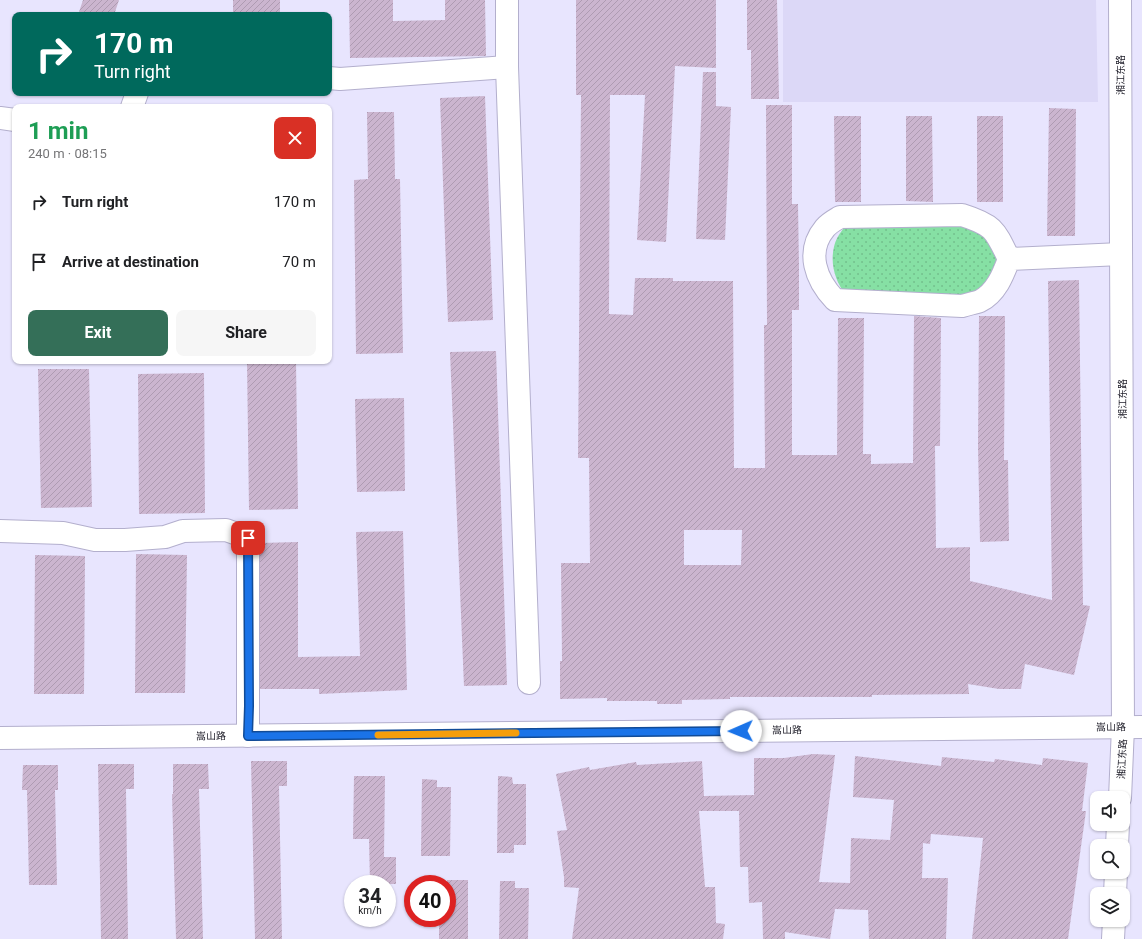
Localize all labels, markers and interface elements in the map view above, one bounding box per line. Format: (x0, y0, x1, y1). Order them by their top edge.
text: 170 m (94, 27, 173, 60)
icon: right (28, 28, 80, 80)
street label: 湘江东路 (1115, 55, 1126, 95)
text: Turn right (94, 61, 171, 82)
text: 1 min (28, 117, 88, 145)
button: close (274, 117, 316, 159)
text: 240 m · 08:15 (28, 146, 107, 161)
icon: right (28, 191, 50, 213)
text: Turn right (62, 193, 128, 211)
text: 170 m (274, 193, 316, 211)
icon: arrive (28, 251, 50, 273)
text: Arrive at destination (62, 253, 199, 271)
text: 70 m (282, 253, 316, 271)
button: Exit (28, 310, 168, 356)
button: Share (176, 310, 316, 356)
street label: 湘江东路 (1117, 379, 1128, 419)
pin (231, 521, 265, 555)
icon: arrive (237, 527, 259, 549)
position arrow (720, 710, 762, 752)
street label: 嵩山路 (1096, 721, 1126, 733)
street label: 嵩山路 (772, 724, 802, 736)
street label: 嵩山路 (196, 730, 226, 742)
street label: 湘江东路 (1115, 739, 1129, 779)
map controls (1090, 791, 1130, 927)
button: sound (1090, 791, 1130, 831)
button: search (1090, 839, 1130, 879)
speed limit sign: 40 (404, 875, 456, 927)
text: 34 (359, 884, 381, 908)
button: layers (1090, 887, 1130, 927)
text: km/h (358, 905, 382, 916)

